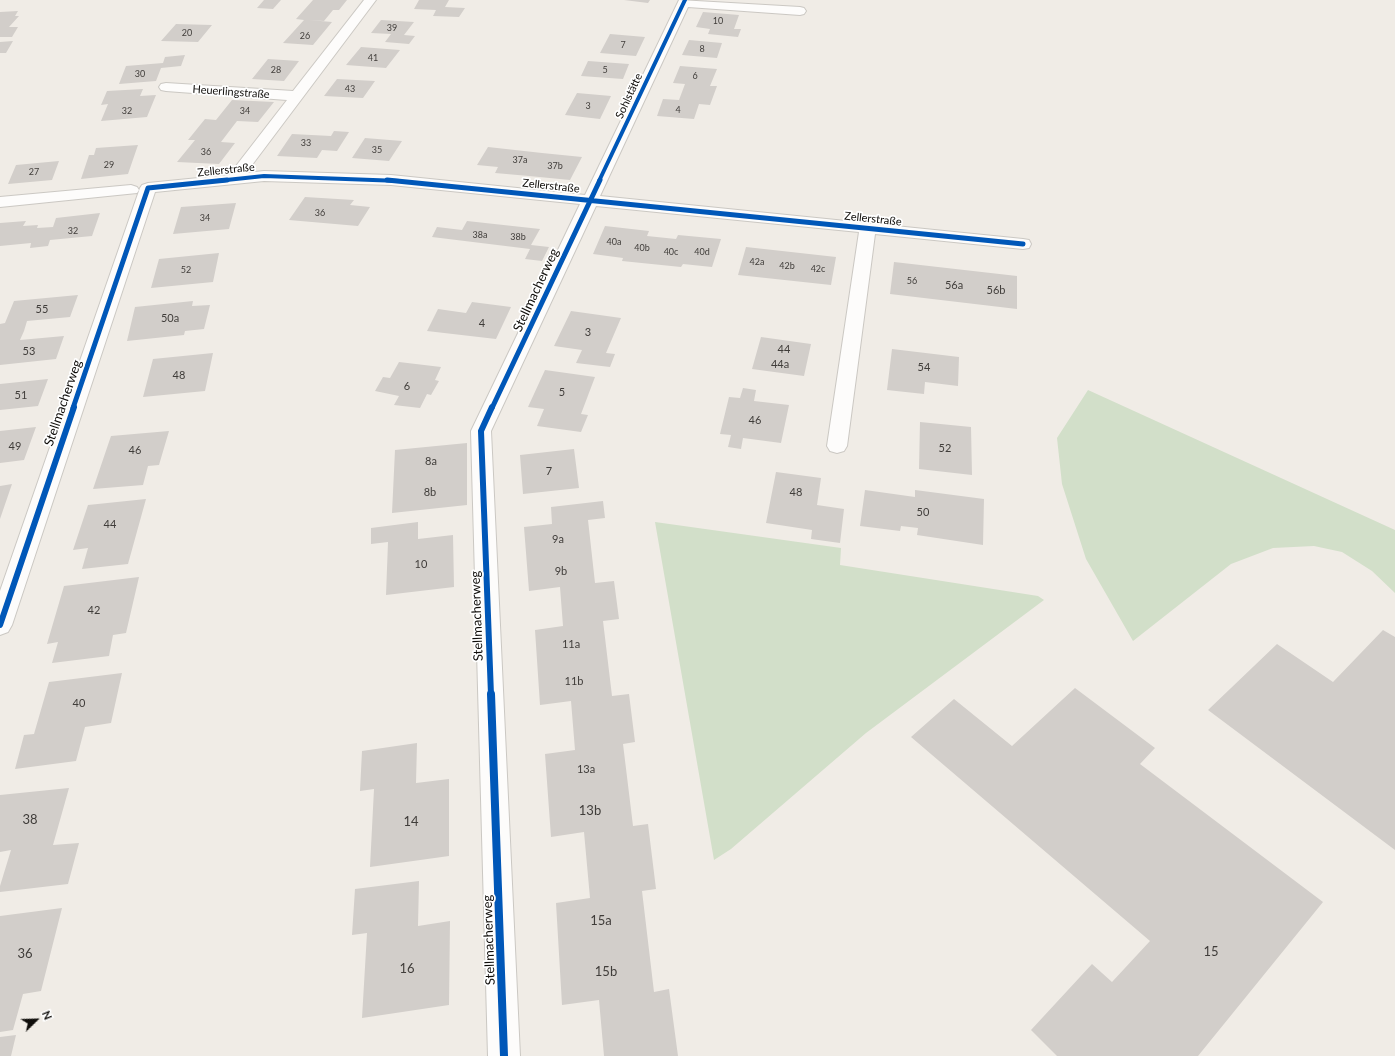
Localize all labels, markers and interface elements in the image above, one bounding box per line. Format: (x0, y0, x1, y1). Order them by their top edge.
house number: 10 (713, 16, 723, 26)
house number: 39 (387, 23, 397, 33)
house number: 20 (182, 28, 192, 38)
house number: 26 (300, 31, 310, 41)
house number: 7 (620, 40, 626, 50)
house number: 8 (699, 44, 705, 54)
house number: 41 (368, 53, 378, 63)
house number: 28 (271, 65, 281, 75)
house number: 5 (602, 65, 608, 75)
house number: 30 (135, 69, 145, 79)
street label: Sohlstätte (613, 71, 645, 121)
house number: 6 (692, 71, 698, 81)
street label: Heuerlingstraße (192, 83, 270, 101)
house number: 43 (345, 84, 355, 94)
house number: 3 (585, 101, 591, 111)
house number: 4 (675, 105, 681, 115)
house number: 32 (122, 106, 132, 116)
house number: 34 (240, 106, 250, 116)
house number: 33 (301, 138, 311, 148)
house number: 35 (372, 145, 382, 155)
house number: 36 (201, 147, 211, 157)
house number: 37a (513, 155, 527, 165)
house number: 29 (104, 160, 114, 170)
street label: Zellerstraße (197, 160, 255, 180)
house number: 37b (547, 161, 563, 171)
house number: 27 (29, 167, 39, 177)
street label: Zellerstraße (522, 176, 580, 196)
house number: 36 (315, 208, 325, 218)
street label: Zellerstraße (844, 209, 902, 229)
house number: 34 (200, 213, 210, 223)
house number: 32 (68, 226, 78, 236)
house number: 38a (473, 230, 487, 240)
house number: 38b (510, 232, 526, 242)
house number: 40a (607, 237, 621, 247)
house number: 40b (634, 243, 650, 253)
street label: Stellmacherweg (510, 246, 562, 334)
house number: 40c (664, 247, 678, 257)
house number: 40d (694, 247, 710, 257)
house number: 42a (750, 257, 764, 267)
house number: 42b (779, 261, 795, 271)
house number: 42c (811, 264, 825, 274)
house number: 52 (181, 265, 191, 275)
house number: 56 (907, 276, 917, 286)
house number: 56a (945, 278, 963, 292)
house number: 56b (987, 283, 1005, 297)
house number: 55 (36, 302, 48, 316)
house number: 50a (161, 311, 179, 325)
house number: 4 (479, 316, 485, 330)
house number: 3 (585, 325, 591, 339)
house number: 44 (778, 342, 790, 356)
house number: 53 (23, 344, 35, 358)
house number: 44a (771, 357, 789, 371)
street label: Stellmacherweg (41, 358, 85, 448)
house number: 54 (918, 360, 930, 374)
house number: 48 (173, 368, 185, 382)
house number: 6 (404, 379, 410, 393)
house number: 5 (559, 385, 565, 399)
house number: 51 (15, 388, 27, 402)
house number: 46 (749, 413, 761, 427)
house number: 49 (9, 439, 21, 453)
house number: 52 (939, 441, 951, 455)
house number: 46 (129, 443, 141, 457)
house number: 8a (425, 454, 437, 468)
house number: 7 (546, 464, 552, 478)
house number: 8b (424, 485, 436, 499)
house number: 48 (790, 485, 802, 499)
house number: 50 (917, 505, 929, 519)
house number: 44 (104, 517, 116, 531)
house number: 9a (552, 532, 564, 546)
house number: 10 (415, 557, 427, 571)
house number: 9b (555, 564, 567, 578)
street label: Stellmacherweg (468, 571, 486, 661)
house number: 42 (88, 603, 100, 617)
house number: 11a (562, 637, 580, 651)
house number: 11b (565, 674, 583, 688)
house number: 40 (73, 696, 85, 710)
house number: 13a (577, 762, 595, 776)
house number: 13b (579, 803, 601, 819)
house number: 38 (22, 812, 38, 828)
house number: 14 (403, 814, 419, 830)
street label: Stellmacherweg (480, 895, 498, 985)
house number: 15a (590, 913, 612, 929)
house number: 15 (1203, 944, 1219, 960)
house number: 36 (17, 946, 33, 962)
house number: 16 (399, 961, 415, 977)
house number: 15b (595, 964, 617, 980)
north arrow (16, 1000, 56, 1040)
text: N (40, 1009, 55, 1022)

